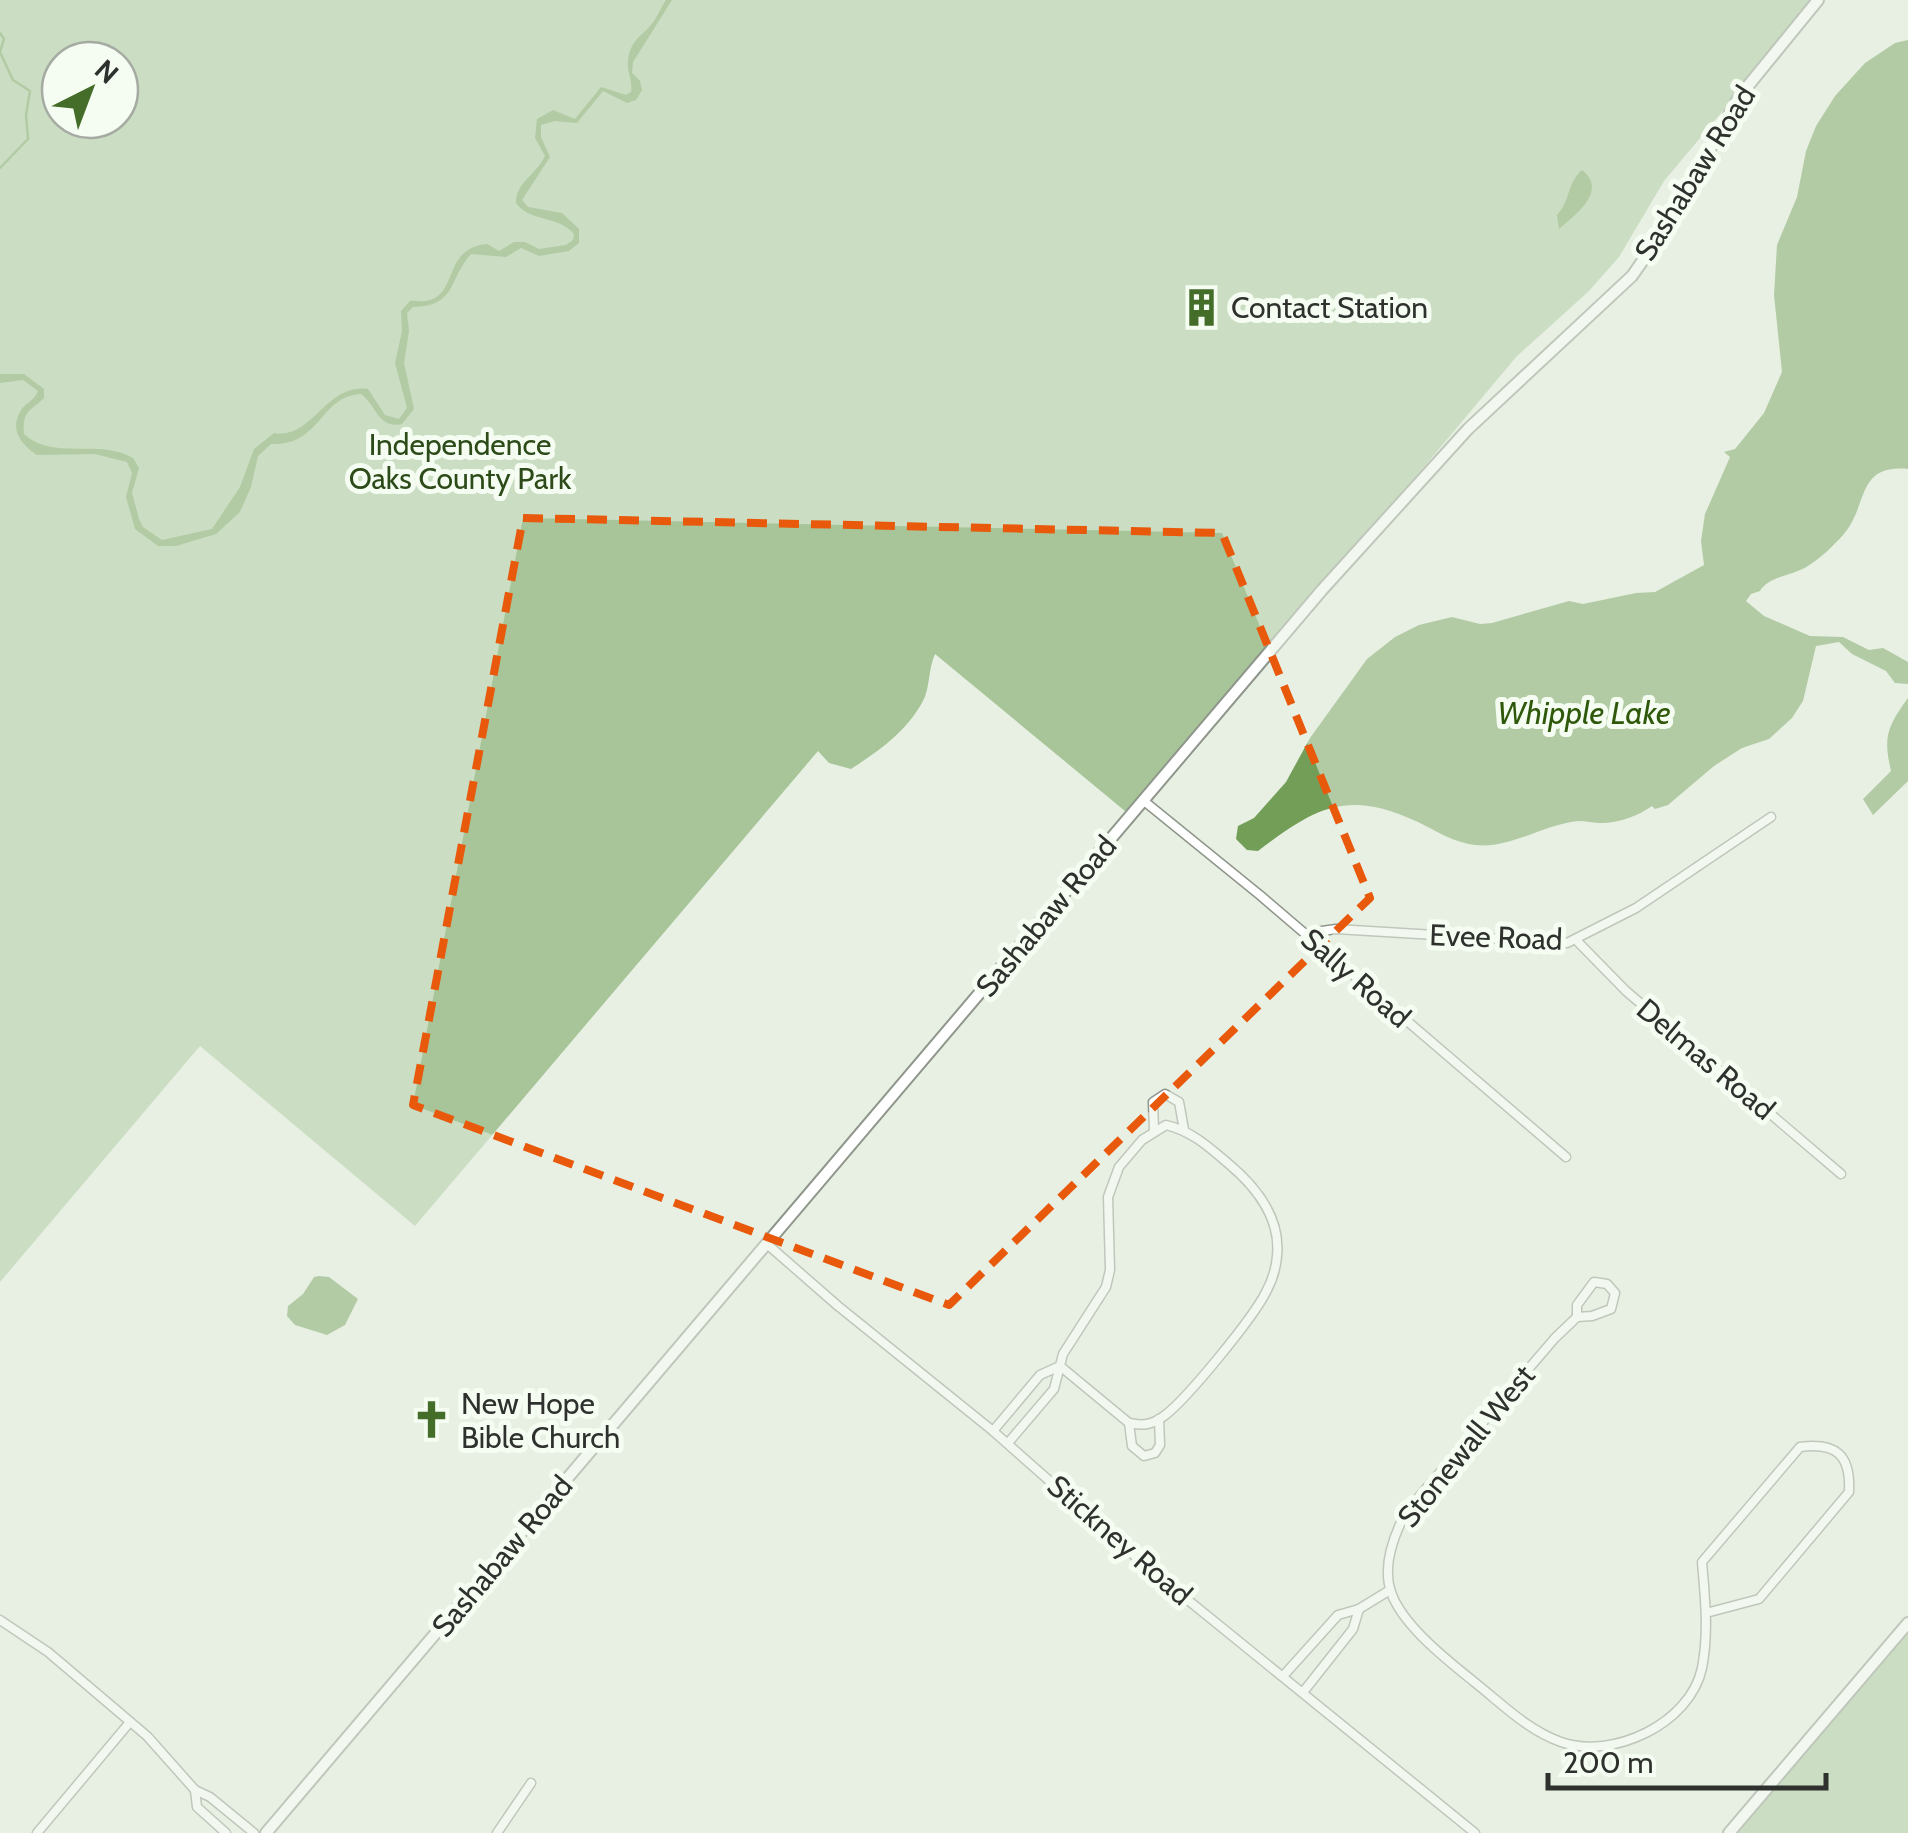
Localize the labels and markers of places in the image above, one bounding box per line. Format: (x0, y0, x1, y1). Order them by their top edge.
building icon: Contact Station (1180, 286, 1222, 328)
place label: Contact Station (1231, 289, 1428, 326)
place label: New Hope Bible Church (461, 1385, 620, 1456)
church icon: New Hope Bible Church (410, 1399, 452, 1441)

